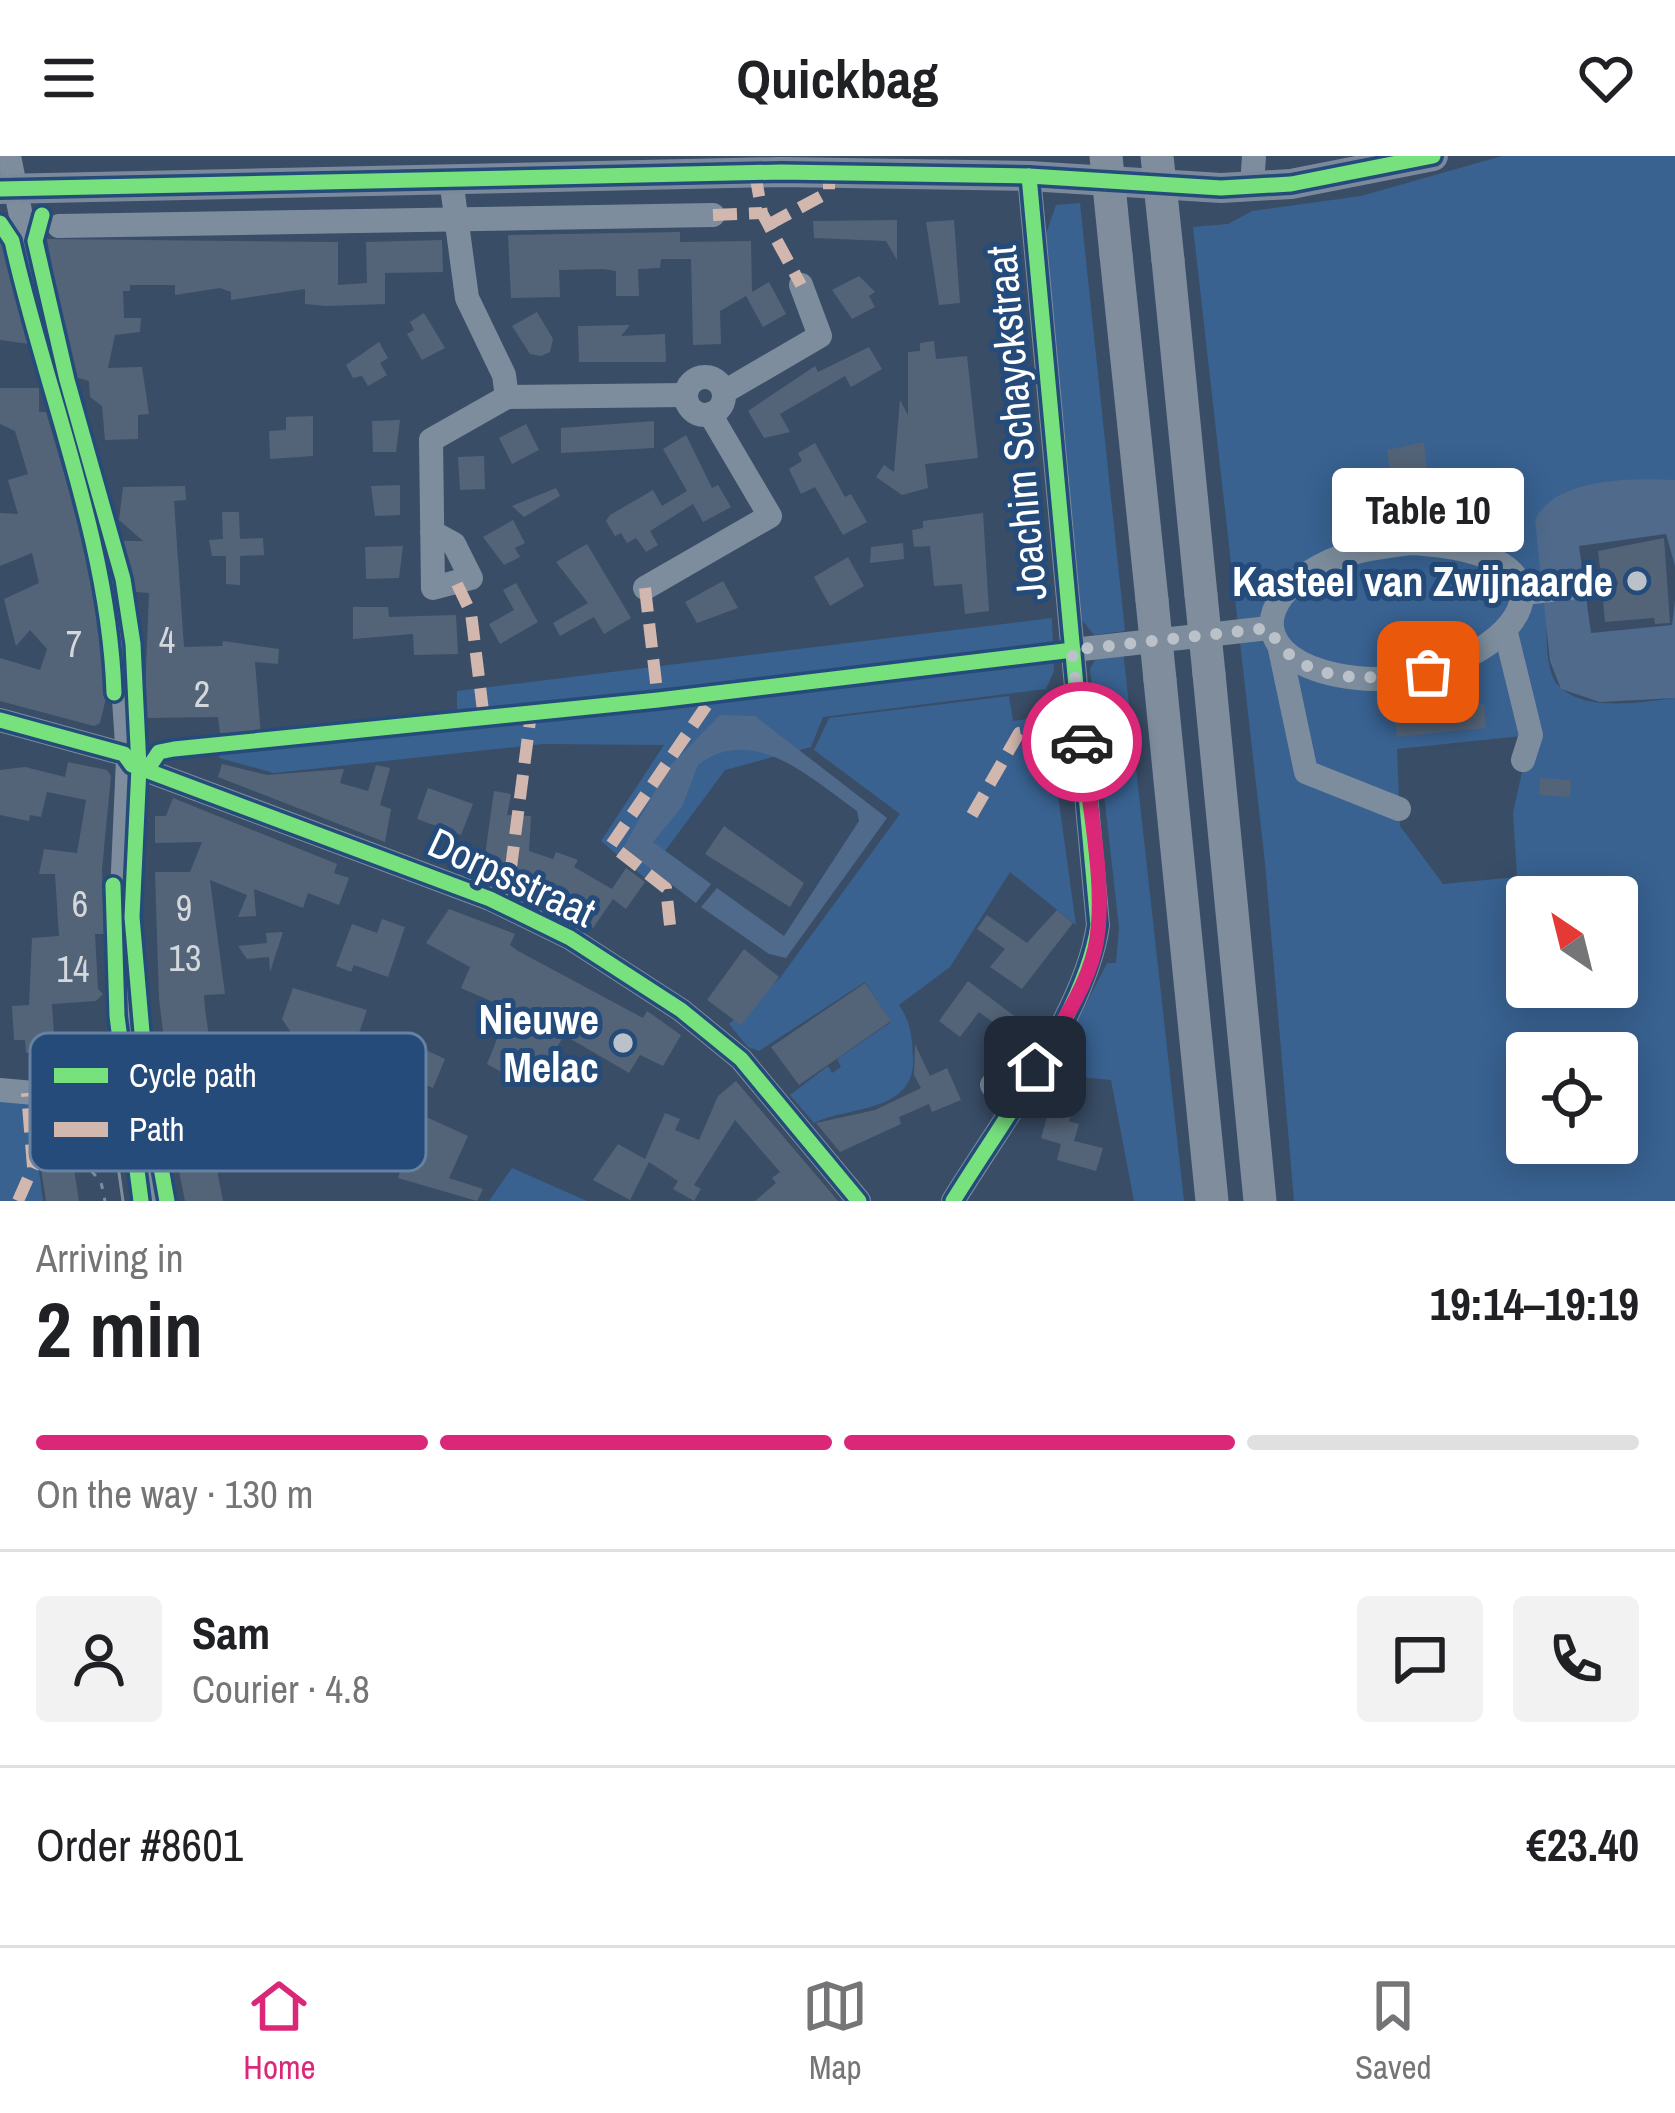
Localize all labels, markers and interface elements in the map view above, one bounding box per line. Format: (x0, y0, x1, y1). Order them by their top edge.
text: Quickbag (737, 42, 938, 115)
icon: menu (36, 45, 102, 111)
icon: heart (1573, 45, 1639, 111)
street label: Joachim Schayckstraat (973, 243, 1059, 603)
callout: Table 10 (1332, 468, 1524, 552)
text: Table 10 (1365, 484, 1491, 536)
place label: Kasteel van Zwijnaarde (1232, 553, 1613, 609)
marker: Kasteel van Zwijnaarde (1624, 568, 1650, 594)
house number: 4 (159, 616, 175, 664)
house number: 7 (66, 620, 82, 668)
pin (1377, 621, 1479, 723)
icon: bag (1395, 639, 1461, 705)
house number: 2 (194, 670, 210, 718)
courier (1022, 682, 1142, 802)
icon: car (1049, 709, 1115, 775)
street label: Dorpsstraat (420, 814, 604, 940)
north arrow (1506, 876, 1638, 1008)
map controls (1506, 876, 1638, 1164)
house number: 6 (72, 880, 88, 928)
house number: 9 (176, 884, 192, 932)
house number: 13 (169, 934, 201, 982)
house number: 14 (57, 945, 89, 993)
place label: Nieuwe Melac (478, 991, 599, 1095)
pin (984, 1016, 1086, 1118)
marker: Nieuwe Melac (610, 1030, 636, 1056)
button: locate (1506, 1032, 1638, 1164)
legend (30, 1033, 426, 1171)
icon: home (1002, 1034, 1068, 1100)
text: Cycle path (129, 1053, 257, 1097)
text: Path (129, 1107, 185, 1151)
text: Arriving in (36, 1232, 184, 1284)
text: 19:14–19:19 (1430, 1273, 1639, 1334)
text: 2 min (36, 1276, 203, 1381)
text: On the way · 130 m (36, 1468, 313, 1520)
button: person (36, 1596, 162, 1722)
button: chat (1357, 1596, 1483, 1722)
button: phone (1513, 1596, 1639, 1722)
text: Sam (192, 1602, 270, 1663)
text: Courier · 4.8 (192, 1663, 370, 1715)
text: Order #8601 (36, 1814, 243, 1875)
text: €23.40 (1526, 1814, 1639, 1875)
tab: Home (243, 1973, 316, 2089)
tab: Map (802, 1973, 868, 2089)
tab: Saved (1355, 1973, 1432, 2089)

